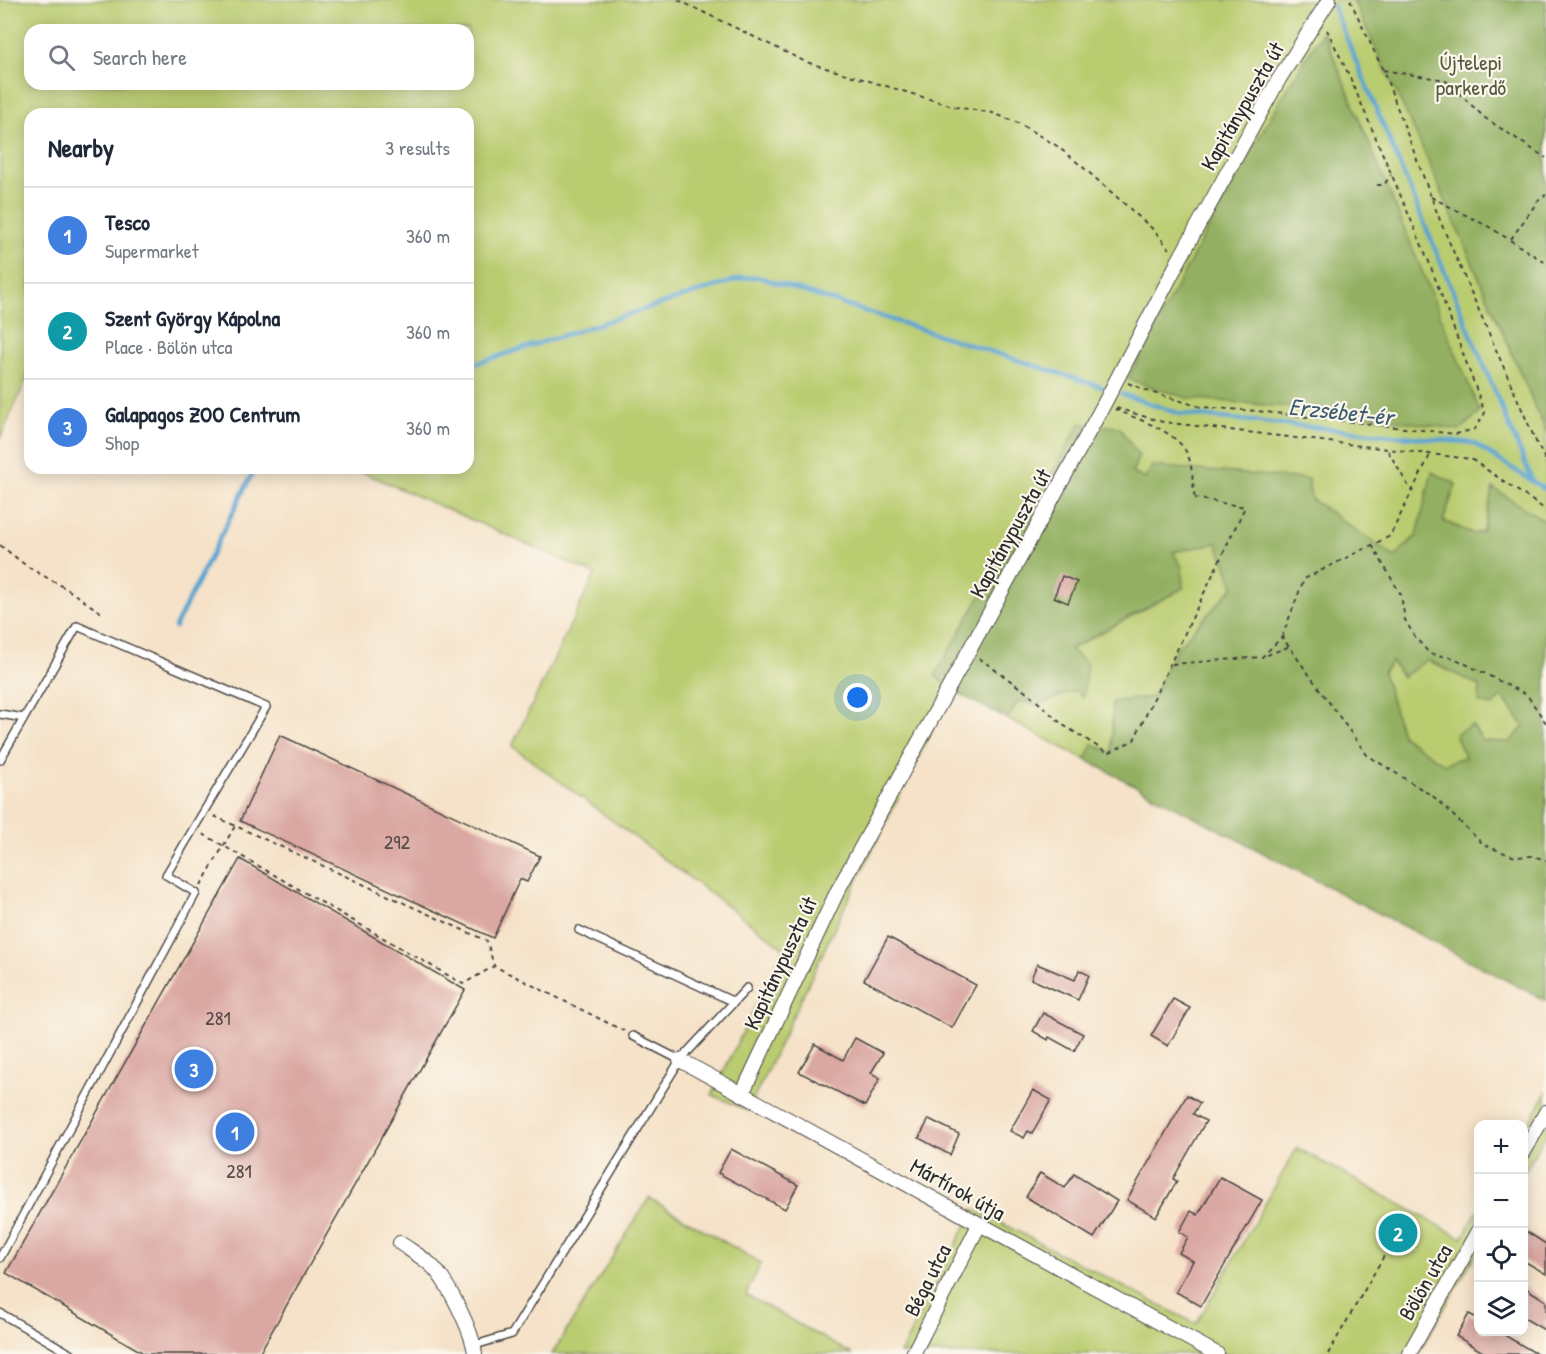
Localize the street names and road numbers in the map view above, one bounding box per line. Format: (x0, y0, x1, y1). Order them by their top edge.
street label: Kapitánypuszta út (1193, 36, 1291, 176)
street label: Kapitánypuszta út (962, 463, 1058, 603)
street label: Kapitánypuszta út (736, 891, 824, 1034)
street label: Mártírok útja (905, 1151, 1011, 1228)
street label: Bölön utca (1391, 1238, 1459, 1326)
street label: Béga utca (896, 1239, 958, 1321)

